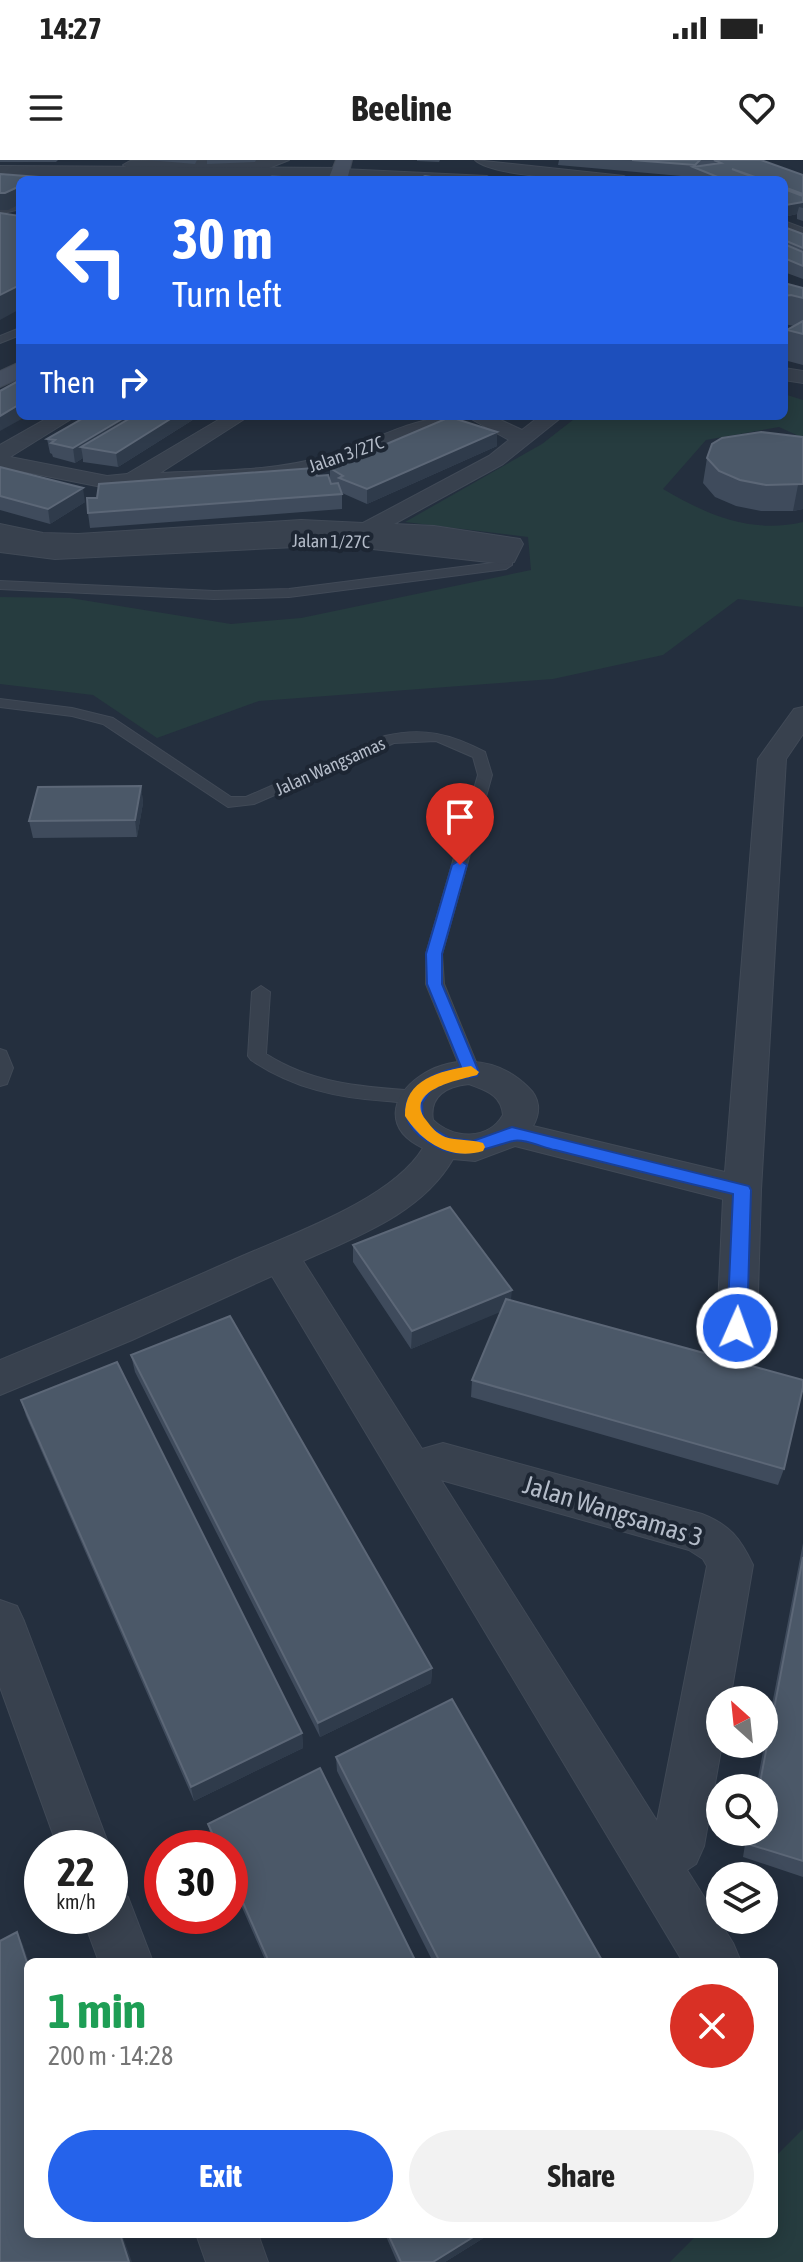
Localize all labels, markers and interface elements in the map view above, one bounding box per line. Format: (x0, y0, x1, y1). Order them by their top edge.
text: 14:27 (40, 11, 102, 45)
icon: menu (24, 86, 68, 130)
icon: heart (735, 86, 779, 130)
text: Beeline (351, 87, 452, 129)
text: 30 m (172, 207, 273, 271)
icon: left (40, 208, 144, 312)
text: Turn left (172, 273, 282, 315)
icon: right (111, 360, 155, 404)
text: Then (40, 365, 95, 399)
street label: Jalan 3/27C (306, 431, 386, 477)
street label: Jalan 1/27C (292, 530, 370, 552)
street label: Jalan Wangsamas (272, 732, 388, 800)
pin (426, 783, 494, 865)
icon: arrive (438, 795, 482, 839)
position arrow (695, 1286, 779, 1370)
street label: Jalan Wangsamas 3 (519, 1469, 707, 1553)
north arrow (706, 1686, 778, 1758)
map controls (706, 1686, 778, 1934)
button: search (706, 1774, 778, 1846)
speed limit sign: 30 (144, 1830, 248, 1934)
text: 22 (57, 1849, 95, 1894)
button: layers (706, 1862, 778, 1934)
text: km/h (56, 1890, 96, 1913)
text: 1 min (48, 1983, 146, 2038)
button: close (670, 1984, 754, 2068)
text: 200 m · 14:28 (48, 2041, 173, 2071)
button: Exit (48, 2130, 393, 2222)
button: Share (409, 2130, 754, 2222)

